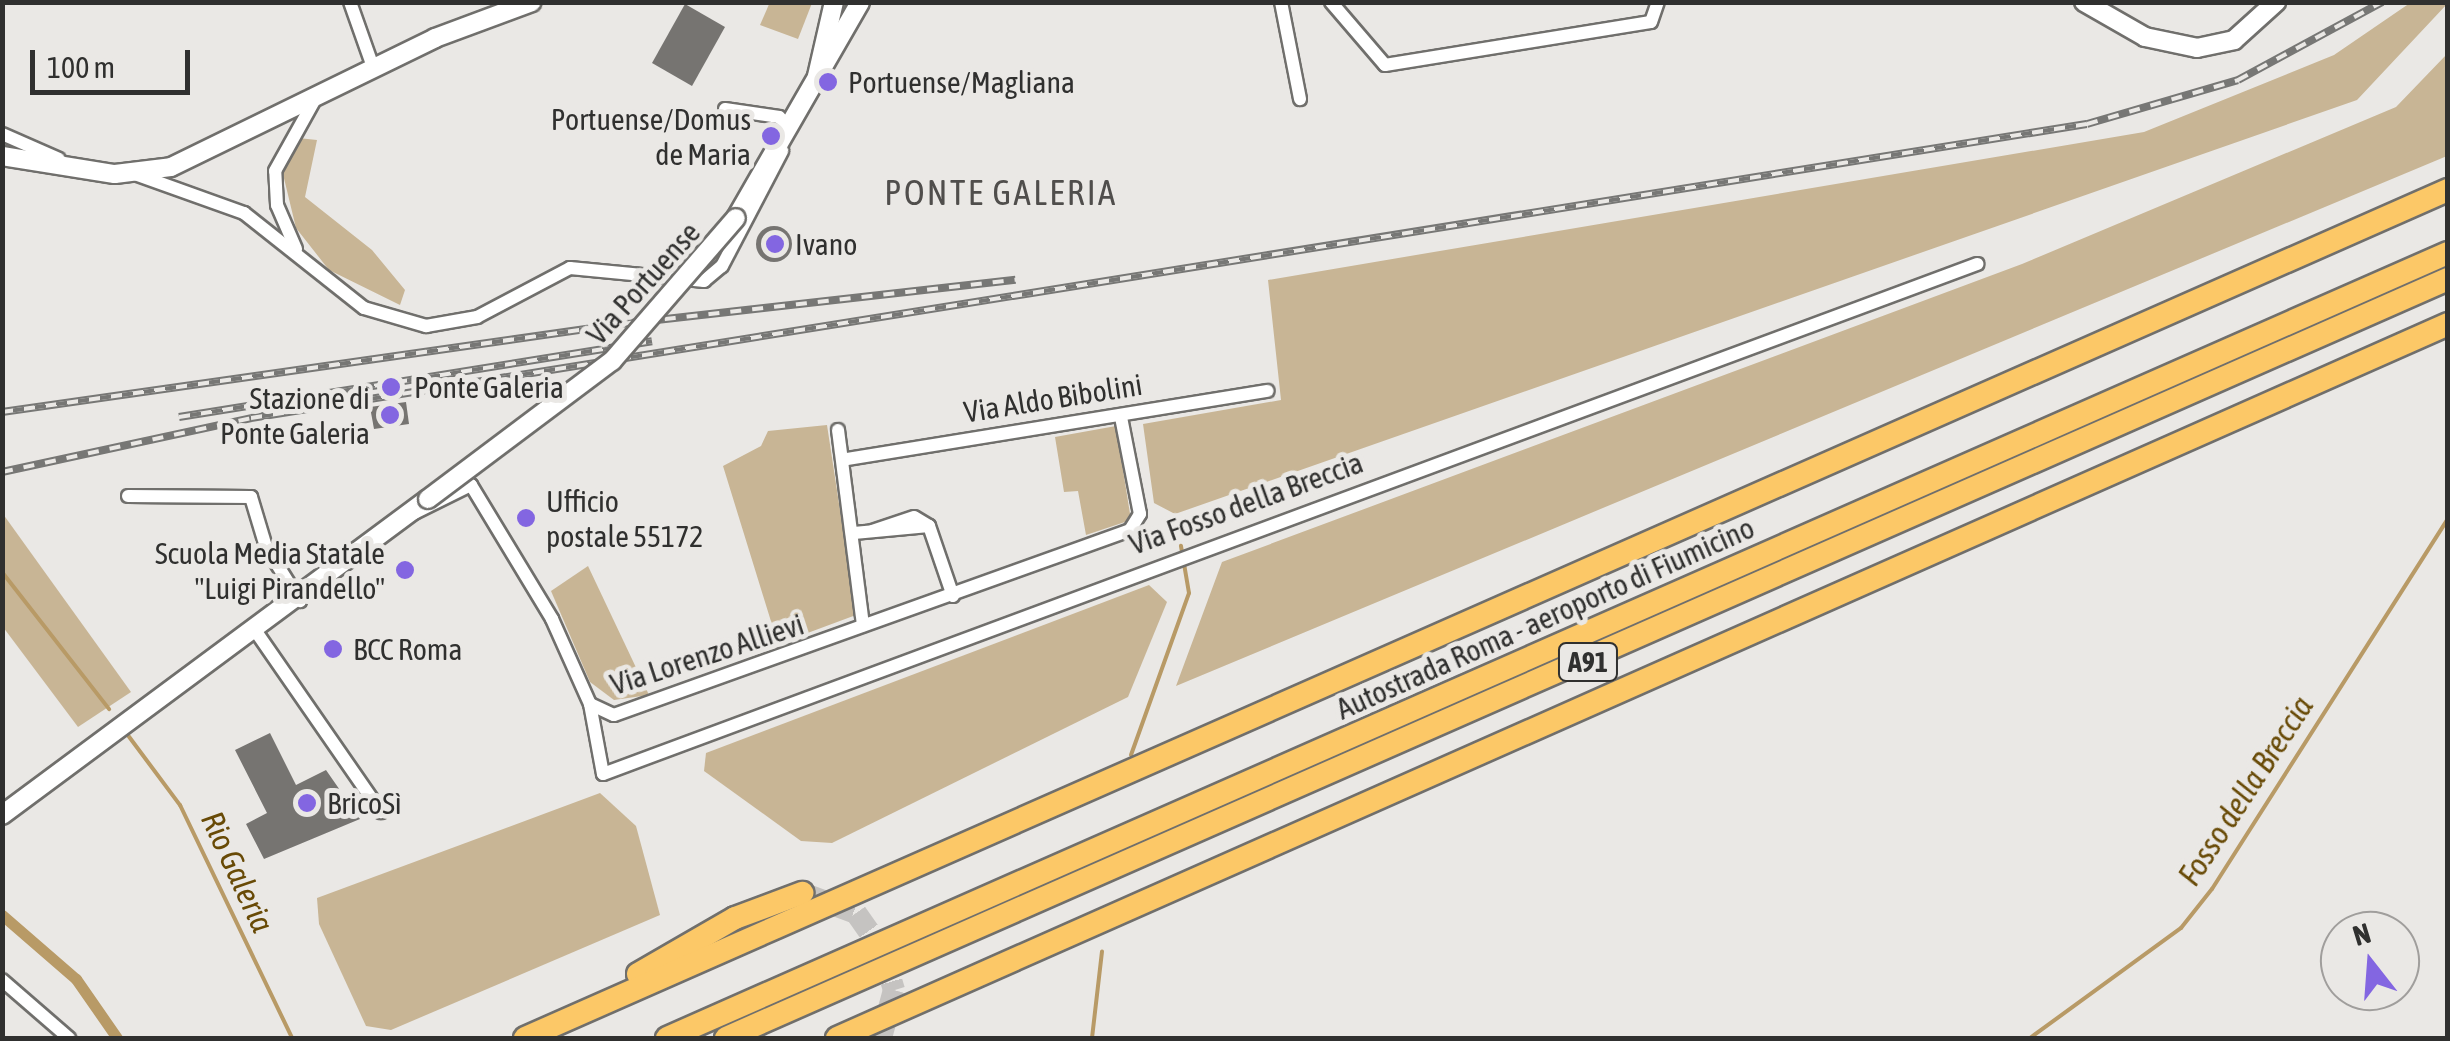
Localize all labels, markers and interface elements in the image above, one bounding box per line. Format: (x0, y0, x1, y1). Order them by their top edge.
scale bar (35, 30, 195, 92)
text: 100 m (47, 50, 115, 84)
place label: Portuense/Magliana (848, 64, 1075, 100)
marker: Portuense/Magliana (817, 71, 839, 93)
place label: Portuense/Domus de Maria (551, 101, 751, 172)
marker: Portuense/Domus de Maria (760, 125, 782, 147)
district label: PONTE GALERIA (884, 171, 1118, 213)
street label: Via Portuense (579, 214, 707, 352)
place label: Ivano (795, 226, 857, 262)
marker: Ivano (764, 233, 786, 255)
street label: Via Aldo Bibolini (961, 366, 1145, 430)
place label: Ponte Galeria (414, 369, 564, 405)
marker: Ponte Galeria (378, 374, 404, 400)
place label: Stazione di Ponte Galeria (220, 380, 370, 450)
marker: Stazione di Ponte Galeria (379, 404, 401, 426)
street label: Via Fosso della Breccia (1124, 444, 1368, 562)
place label: Ufficio postale 55172 (546, 483, 703, 554)
marker: Ufficio postale 55172 (515, 507, 537, 529)
street label: Autostrada Roma - aeroporto di Fiumicino (1331, 509, 1759, 727)
place label: Scuola Media Statale "Luigi Pirandello" (155, 535, 385, 606)
marker: Scuola Media Statale "Luigi Pirandello" (394, 559, 416, 581)
street label: Via Lorenzo Allievi (606, 606, 808, 702)
place label: BCC Roma (353, 631, 462, 667)
marker: BCC Roma (322, 638, 344, 660)
road number: A91 (1556, 639, 1620, 685)
water label: Fosso della Breccia (2170, 689, 2322, 893)
place label: BricoSì (327, 785, 402, 821)
marker: BricoSì (296, 792, 318, 814)
water label: Rio Galeria (192, 806, 282, 938)
north arrow (2320, 911, 2420, 1011)
text: N (2349, 917, 2374, 952)

